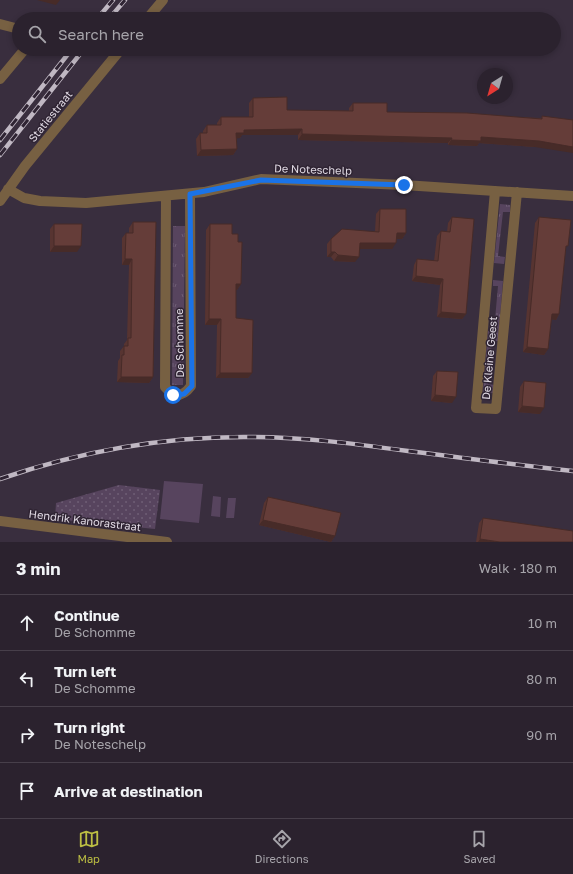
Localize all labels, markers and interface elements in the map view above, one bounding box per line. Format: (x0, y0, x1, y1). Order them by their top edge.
search box (12, 12, 561, 56)
icon: search (26, 23, 48, 45)
text: Search here (58, 25, 144, 43)
north arrow (477, 68, 513, 104)
street label: Statiestraat (25, 88, 75, 144)
street label: De Noteschelp (274, 161, 352, 177)
route end (395, 176, 413, 194)
street label: De Schomme (172, 308, 186, 378)
street label: De Kleine Geest (479, 316, 499, 400)
route start (164, 386, 182, 404)
street label: Hendrik Kanorastraat (28, 507, 142, 533)
text: 3 min (16, 558, 60, 579)
text: Walk · 180 m (479, 560, 557, 576)
text: Continue (54, 606, 120, 624)
icon: ahead (16, 612, 38, 634)
text: 10 m (528, 615, 557, 631)
text: De Schomme (54, 624, 136, 640)
text: Turn left (54, 662, 116, 680)
icon: left (16, 668, 38, 690)
text: 80 m (526, 671, 557, 687)
text: De Schomme (54, 680, 136, 696)
text: Turn right (54, 718, 125, 736)
icon: right (16, 724, 38, 746)
text: 90 m (526, 727, 557, 743)
text: De Noteschelp (54, 736, 146, 752)
icon: arrive (16, 780, 38, 802)
text: Arrive at destination (54, 782, 203, 800)
tab: Map (77, 828, 100, 865)
tab: Directions (255, 828, 309, 865)
tab: Saved (463, 828, 496, 865)

